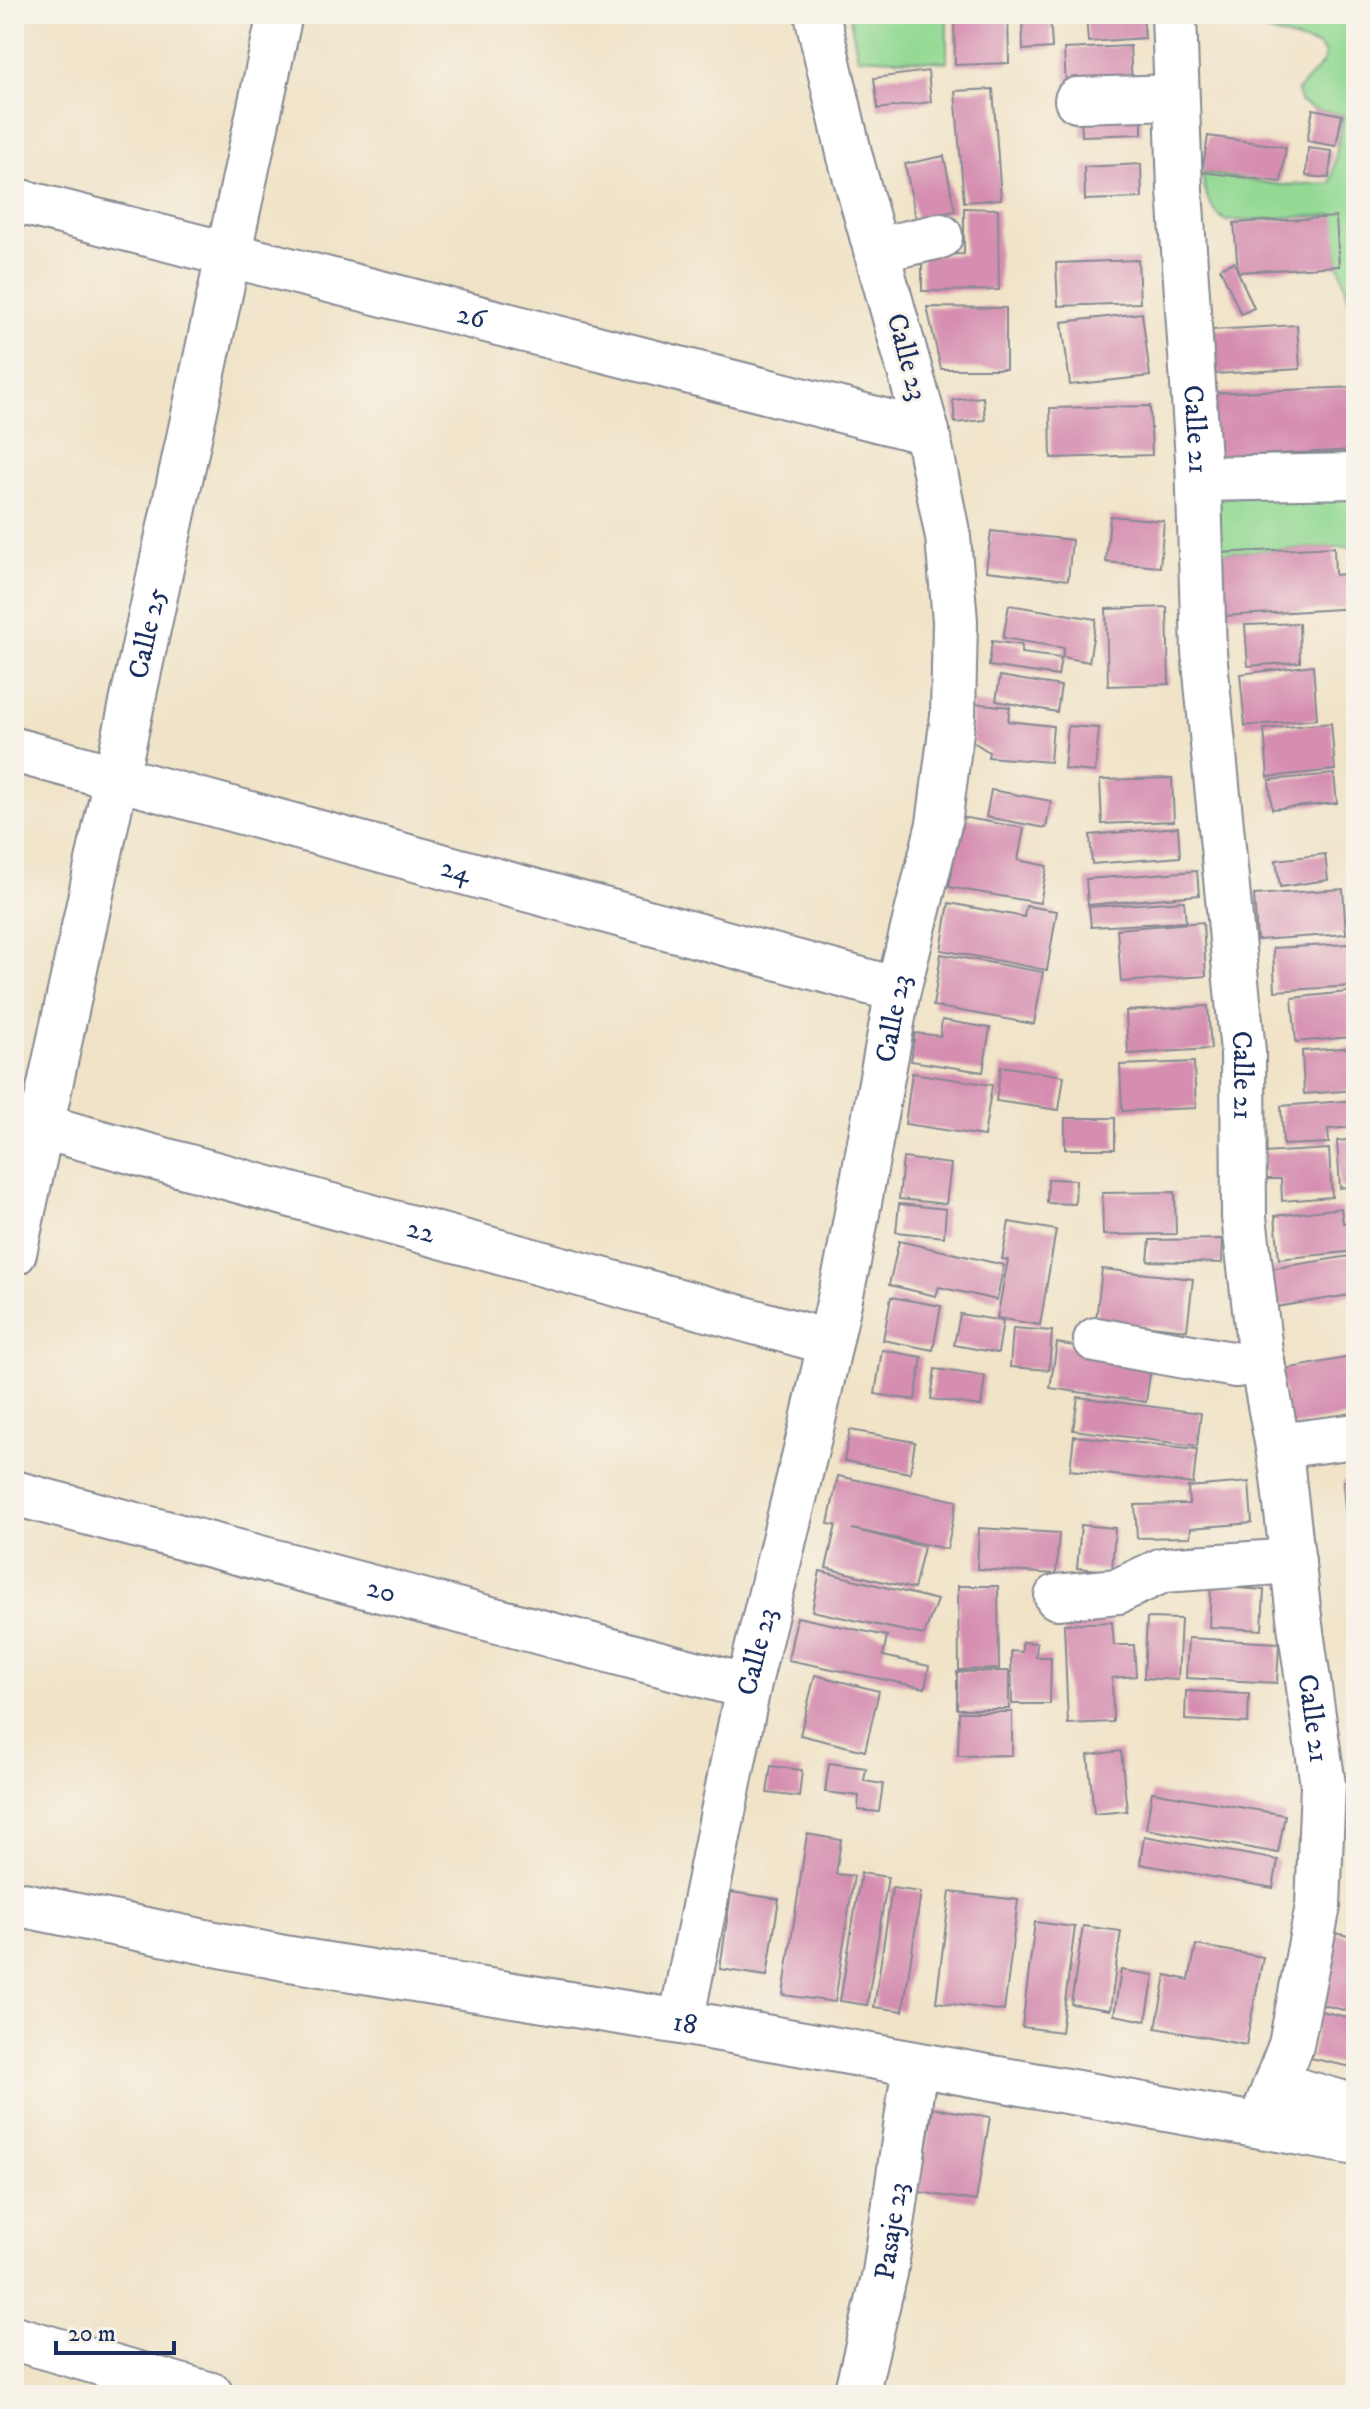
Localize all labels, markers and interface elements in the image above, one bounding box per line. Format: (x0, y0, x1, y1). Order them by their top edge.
street label: 26 (453, 296, 491, 337)
street label: Calle 23 (879, 309, 935, 405)
street label: Calle 21 (1176, 384, 1216, 474)
street label: Calle 25 (120, 584, 174, 682)
street label: 24 (437, 849, 476, 891)
street label: Calle 23 (868, 971, 919, 1065)
street label: Calle 21 (1224, 1029, 1261, 1120)
street label: 22 (403, 1210, 439, 1251)
street label: 20 (363, 1569, 400, 1611)
street label: Calle 23 (729, 1604, 784, 1699)
street label: Calle 21 (1290, 1672, 1337, 1765)
street label: 18 (670, 2003, 700, 2042)
street label: Pasaje 23 (867, 2180, 915, 2282)
scale bar (56, 2305, 174, 2355)
text: 20 m (68, 2319, 116, 2349)

